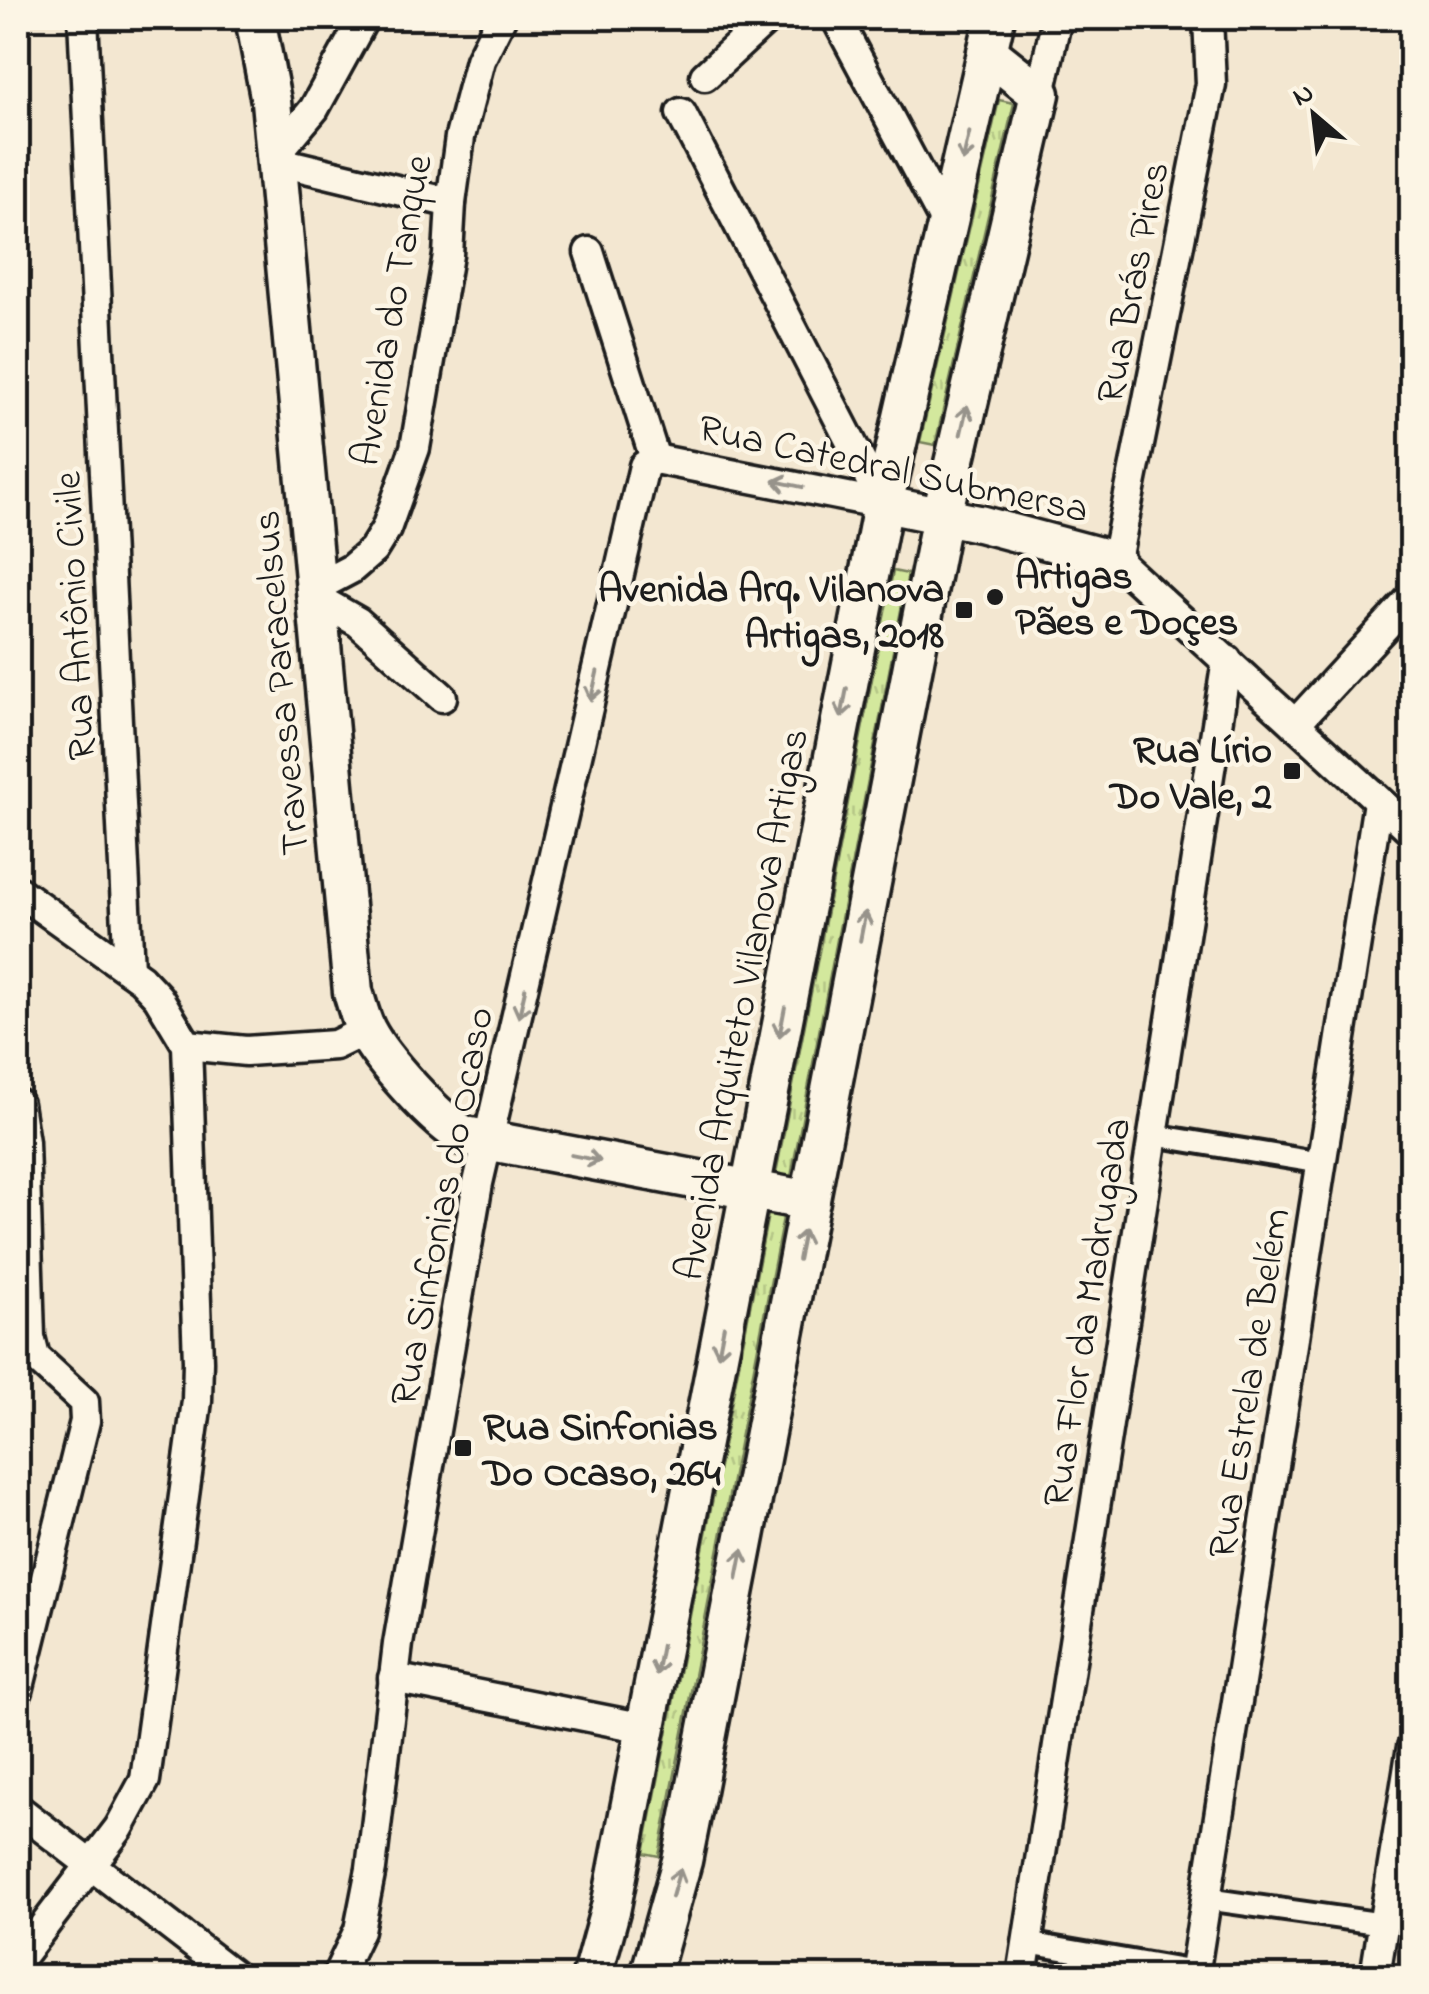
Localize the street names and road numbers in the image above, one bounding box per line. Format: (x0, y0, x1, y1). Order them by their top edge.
street label: Avenida do Tanque (338, 150, 451, 471)
street label: Rua Brás Pires (1083, 157, 1188, 409)
street label: Rua Catedral Submersa (693, 401, 1094, 542)
street label: Rua Antônio Civile (40, 470, 115, 762)
street label: Travessa Paracelsus (239, 508, 328, 858)
street label: Avenida Arquiteto Vilanova Artigas (662, 724, 827, 1286)
street label: Rua Sinfonias do Ocaso (377, 1002, 512, 1411)
street label: Rua Flor da Madrugada (1030, 1114, 1149, 1512)
street label: Rua Estrela de Belém (1195, 1204, 1308, 1563)

